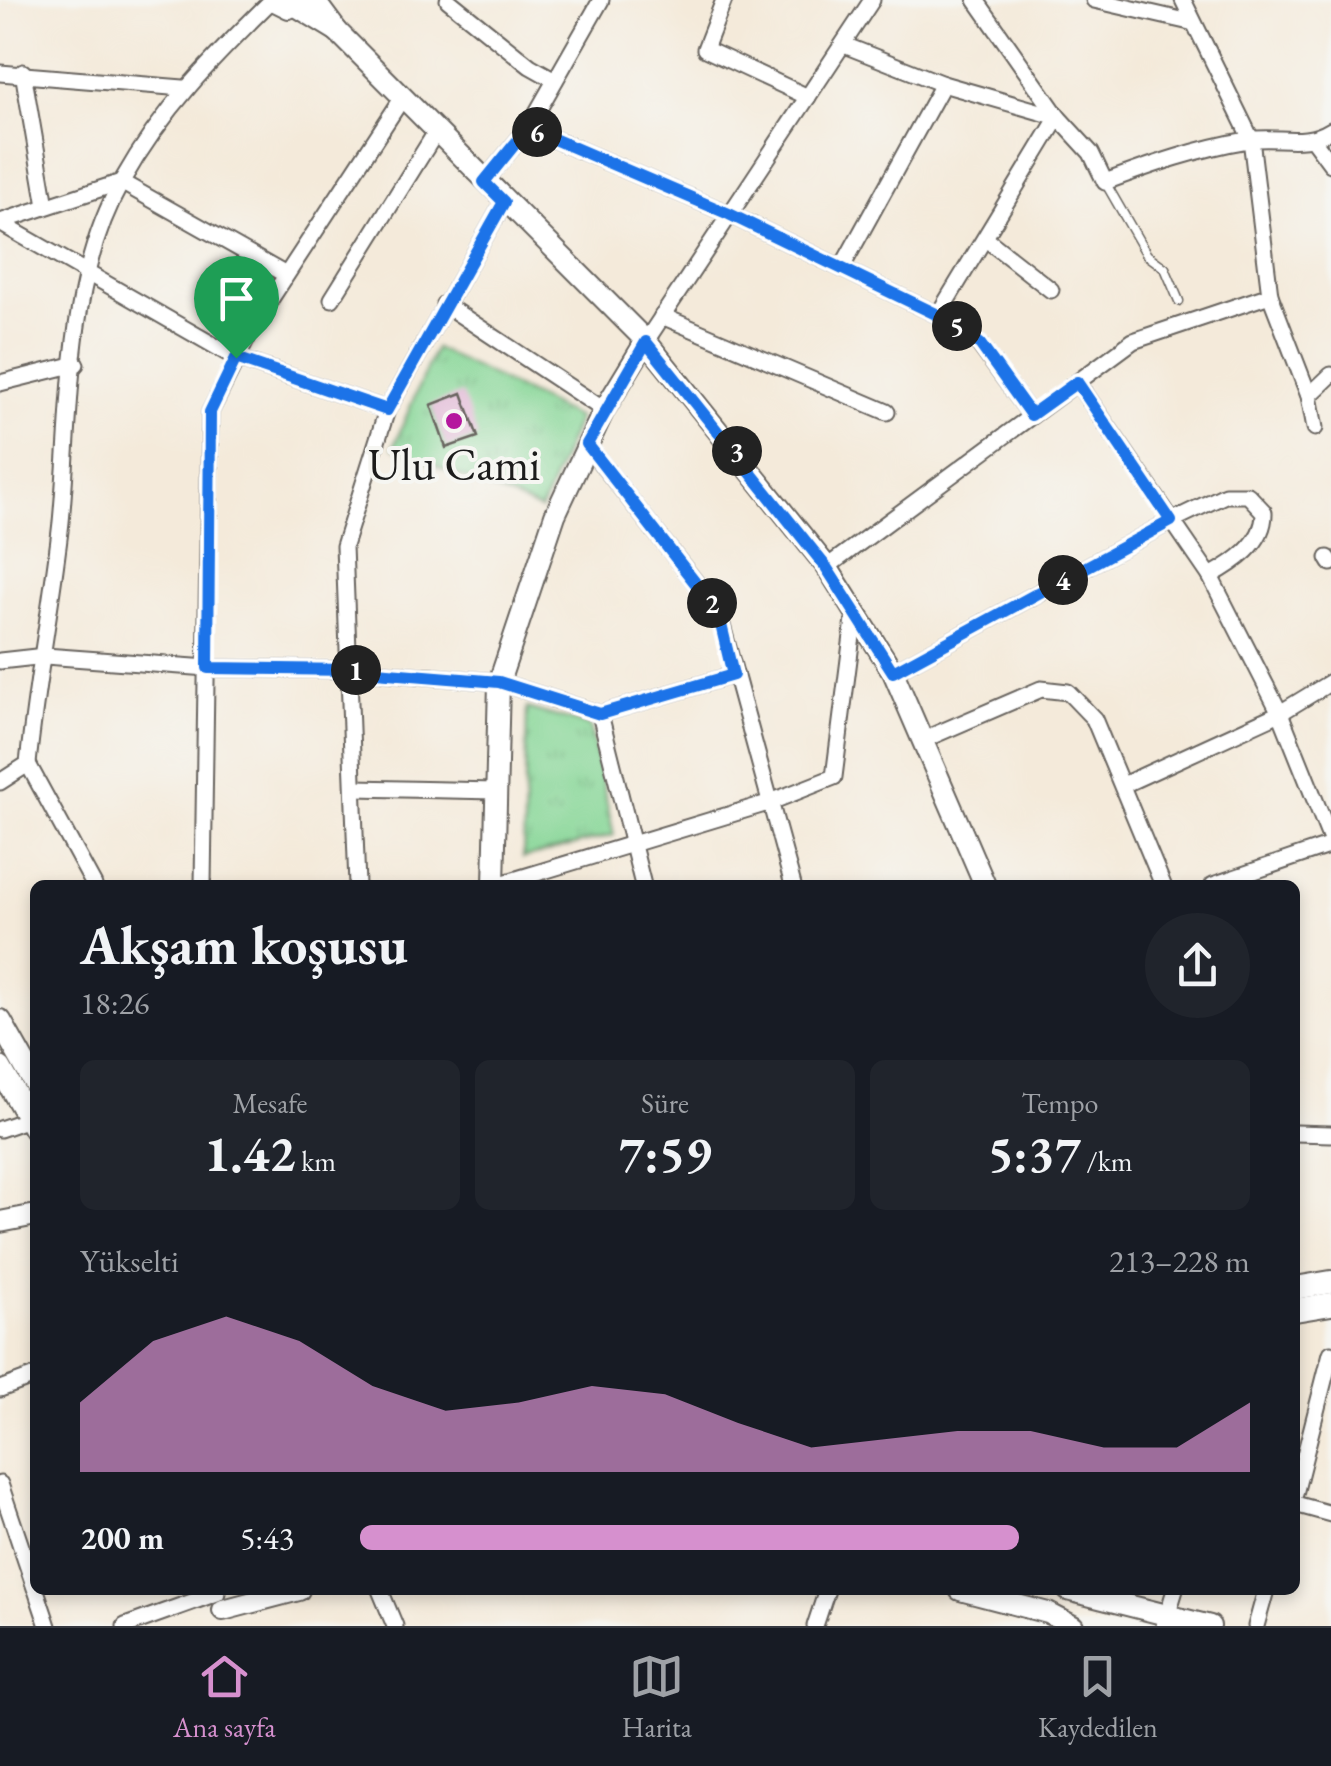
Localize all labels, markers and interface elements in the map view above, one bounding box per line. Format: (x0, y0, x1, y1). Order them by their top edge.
pin: 6 (512, 107, 562, 157)
text: 6 (530, 114, 544, 150)
pin (194, 256, 279, 359)
icon: arrive (209, 271, 264, 326)
pin: 5 (932, 301, 982, 351)
text: 5 (950, 308, 964, 344)
marker: Ulu Cami (443, 410, 465, 432)
pin: 3 (712, 426, 762, 476)
text: 3 (730, 433, 744, 469)
place label: Ulu Cami (368, 435, 540, 493)
pin: 4 (1038, 555, 1088, 605)
text: 4 (1056, 562, 1070, 598)
pin: 2 (687, 578, 737, 628)
text: 2 (705, 585, 719, 621)
pin: 1 (331, 645, 381, 695)
text: 1 (349, 652, 363, 688)
text: Akşam koşusu (80, 909, 408, 980)
button: share (1145, 913, 1250, 1018)
text: 18:26 (80, 982, 149, 1024)
text: Mesafe (233, 1085, 307, 1121)
text: Süre (641, 1085, 689, 1121)
text: Tempo (1022, 1085, 1098, 1121)
text: 1.42 (204, 1121, 296, 1186)
text: 7:59 (618, 1121, 712, 1186)
text: 5:37 (987, 1121, 1081, 1186)
text: km (296, 1143, 336, 1179)
text: /km (1081, 1143, 1133, 1179)
text: Yükselti (80, 1240, 179, 1282)
text: 213–228 m (1109, 1240, 1250, 1282)
text: 200 m (80, 1517, 164, 1559)
text: 5:43 (240, 1517, 294, 1559)
tab: Ana sayfa (173, 1649, 276, 1745)
tab: Harita (622, 1649, 692, 1745)
tab: Kaydedilen (1038, 1649, 1158, 1745)

